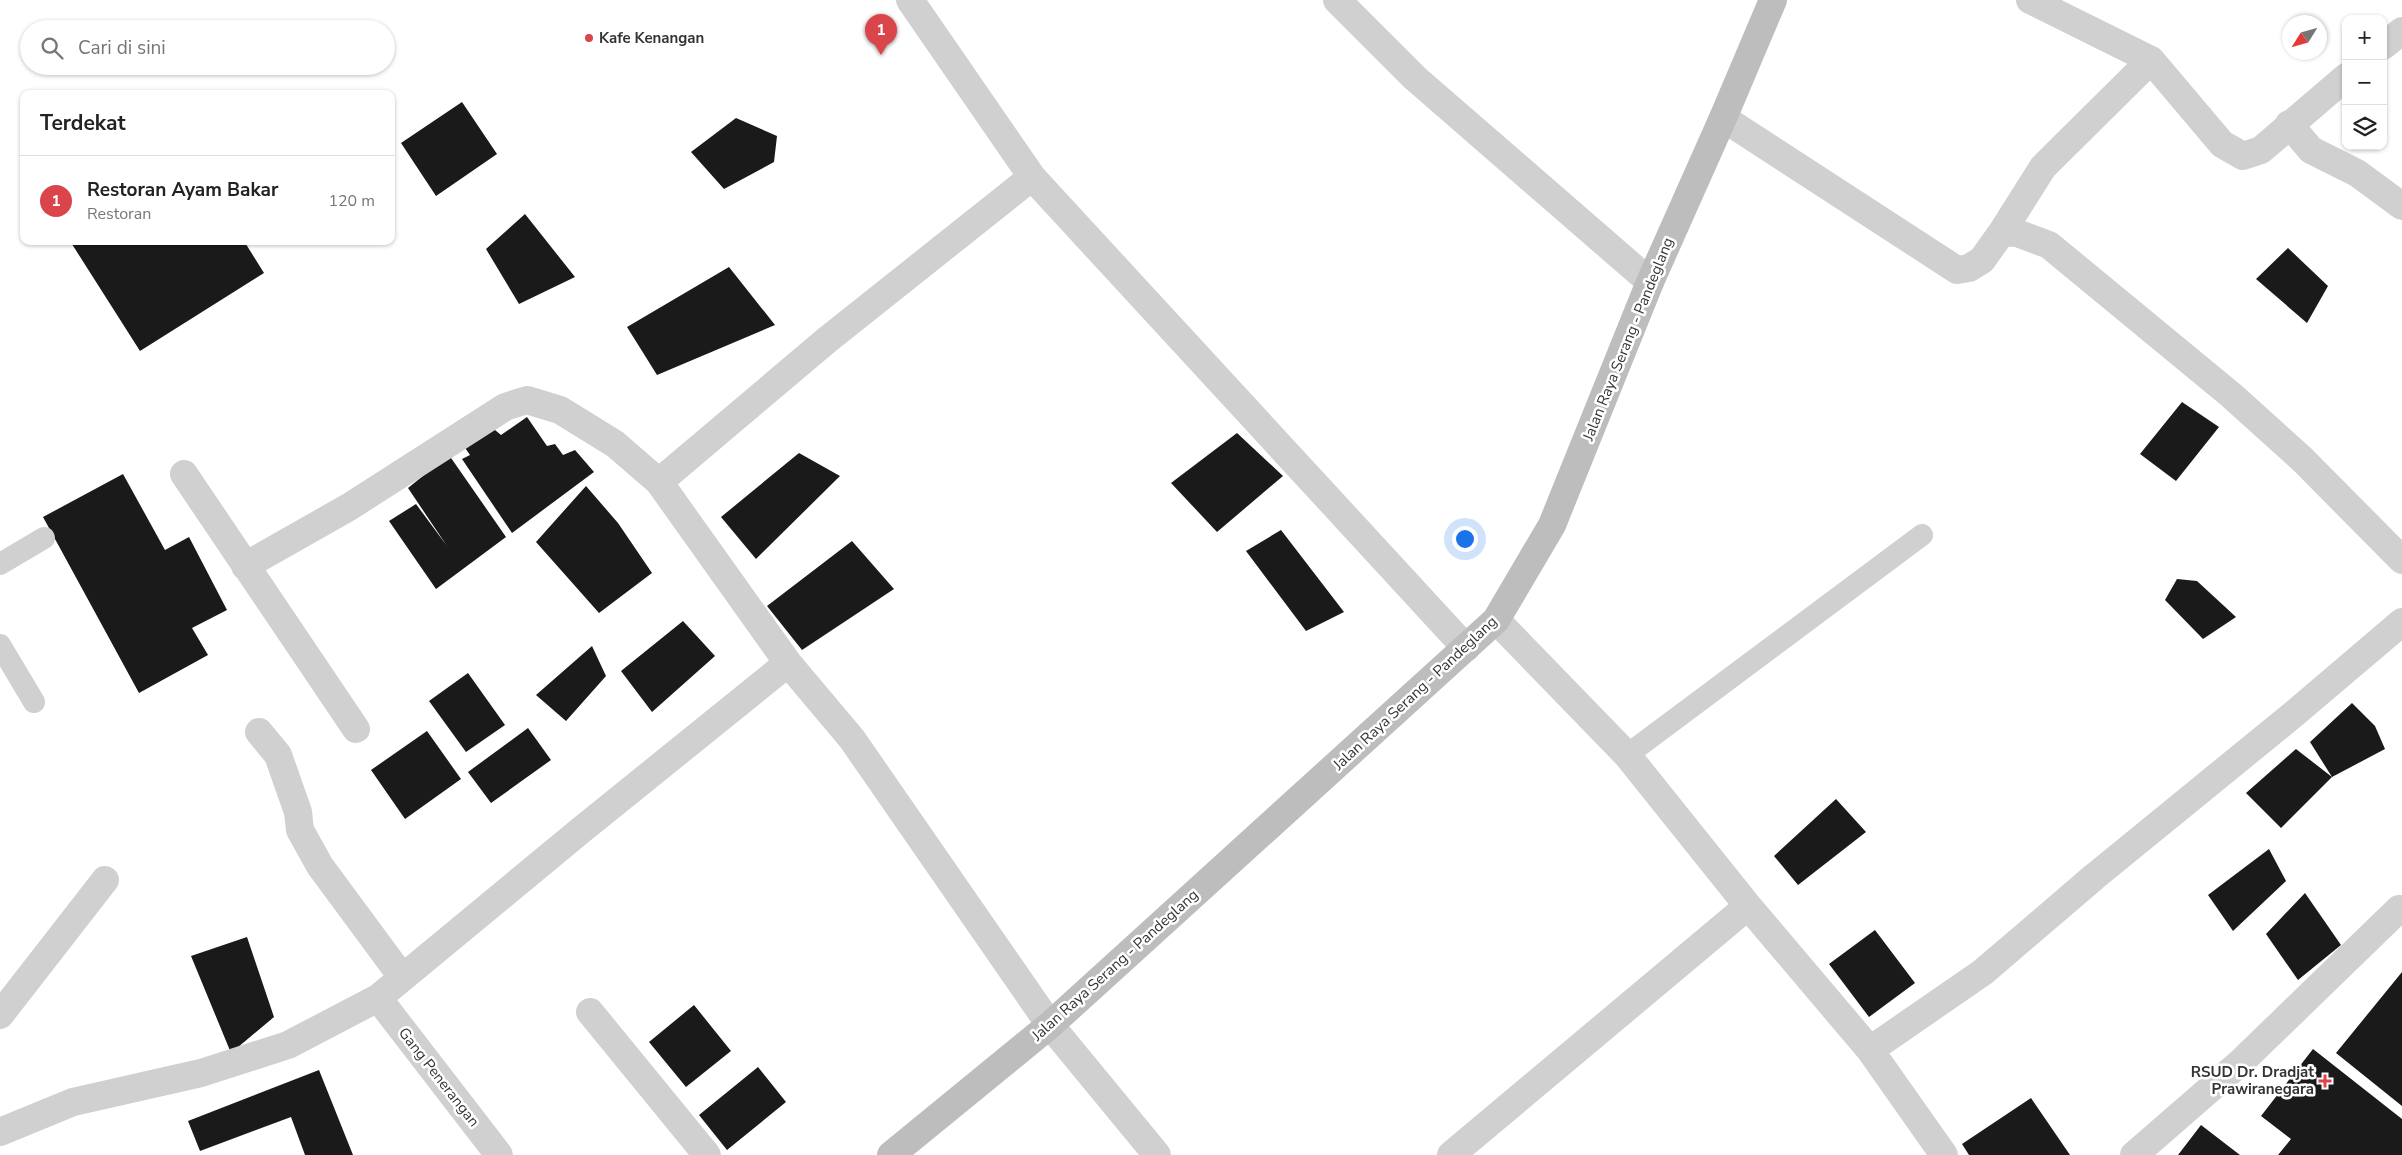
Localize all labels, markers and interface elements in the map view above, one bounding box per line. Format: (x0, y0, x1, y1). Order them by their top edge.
pin: 1 (865, 14, 897, 55)
north arrow (2282, 15, 2327, 60)
map controls (2342, 15, 2387, 150)
button: + (2342, 15, 2387, 60)
search box (20, 20, 395, 75)
place label: Kafe Kenangan (599, 28, 704, 48)
marker: Kafe Kenangan (583, 32, 595, 44)
icon: search (38, 34, 66, 62)
text: Cari di sini (78, 35, 166, 61)
button: − (2342, 60, 2387, 105)
button: layers (2342, 105, 2387, 150)
text: Terdekat (40, 109, 126, 137)
text: Restoran Ayam Bakar (87, 177, 278, 203)
text: 1 (51, 190, 61, 212)
text: 120 m (328, 190, 375, 212)
text: Restoran (87, 203, 151, 225)
street label: Jalan Raya Serang - Pandeglang (1578, 234, 1678, 444)
your location (1452, 526, 1478, 552)
street label: Jalan Raya Serang - Pandeglang (1328, 612, 1501, 775)
street label: Jalan Raya Serang - Pandeglang (1027, 885, 1203, 1046)
street label: Gang Penerangan (394, 1023, 484, 1131)
place label: RSUD Dr. Dradjat Prawiranegara (2191, 1062, 2314, 1099)
marker: RSUD Dr. Dradjat Prawiranegara (2318, 1074, 2332, 1088)

